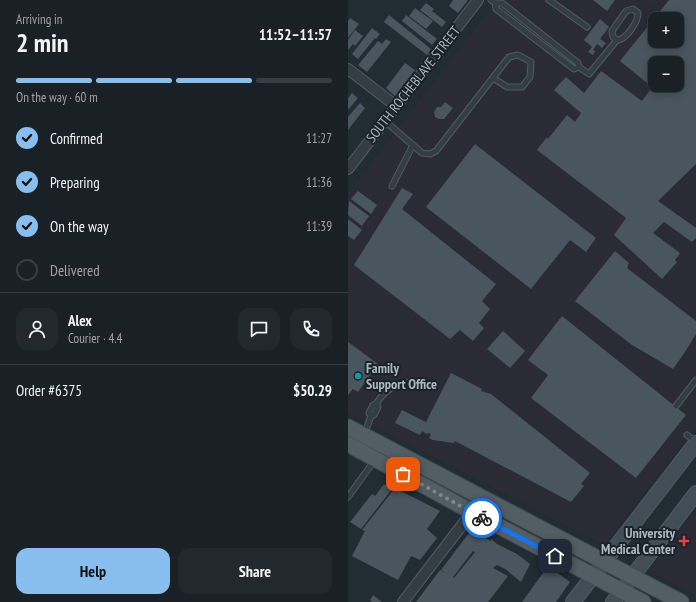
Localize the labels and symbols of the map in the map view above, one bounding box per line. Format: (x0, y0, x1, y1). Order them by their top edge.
street label: SOUTH ROCHEBLAVE STREET (362, 22, 465, 146)
place label: Family Support Office (366, 359, 437, 393)
marker: Family Support Office (353, 371, 363, 381)
pin (386, 457, 420, 491)
courier (462, 498, 502, 538)
place label: University Medical Center (601, 524, 676, 558)
marker: University Medical Center (678, 535, 690, 547)
pin (538, 539, 572, 573)

